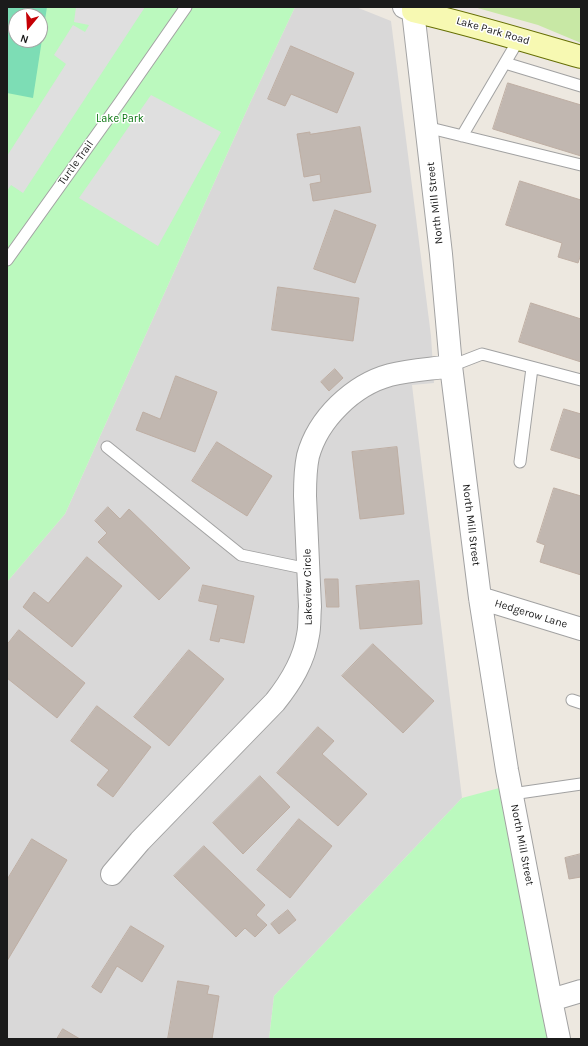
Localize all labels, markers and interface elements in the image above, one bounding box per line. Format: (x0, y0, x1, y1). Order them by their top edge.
north arrow (8, 8, 48, 48)
street label: Lake Park Road (455, 14, 531, 48)
text: N (19, 32, 30, 46)
park label: Lake Park (96, 112, 144, 126)
street label: Turtle Trail (55, 138, 97, 188)
street label: North Mill Street (424, 161, 446, 245)
street label: North Mill Street (459, 483, 483, 567)
street label: Lakeview Circle (301, 549, 315, 625)
street label: Hedgerow Lane (493, 597, 569, 631)
street label: North Mill Street (508, 803, 536, 887)

